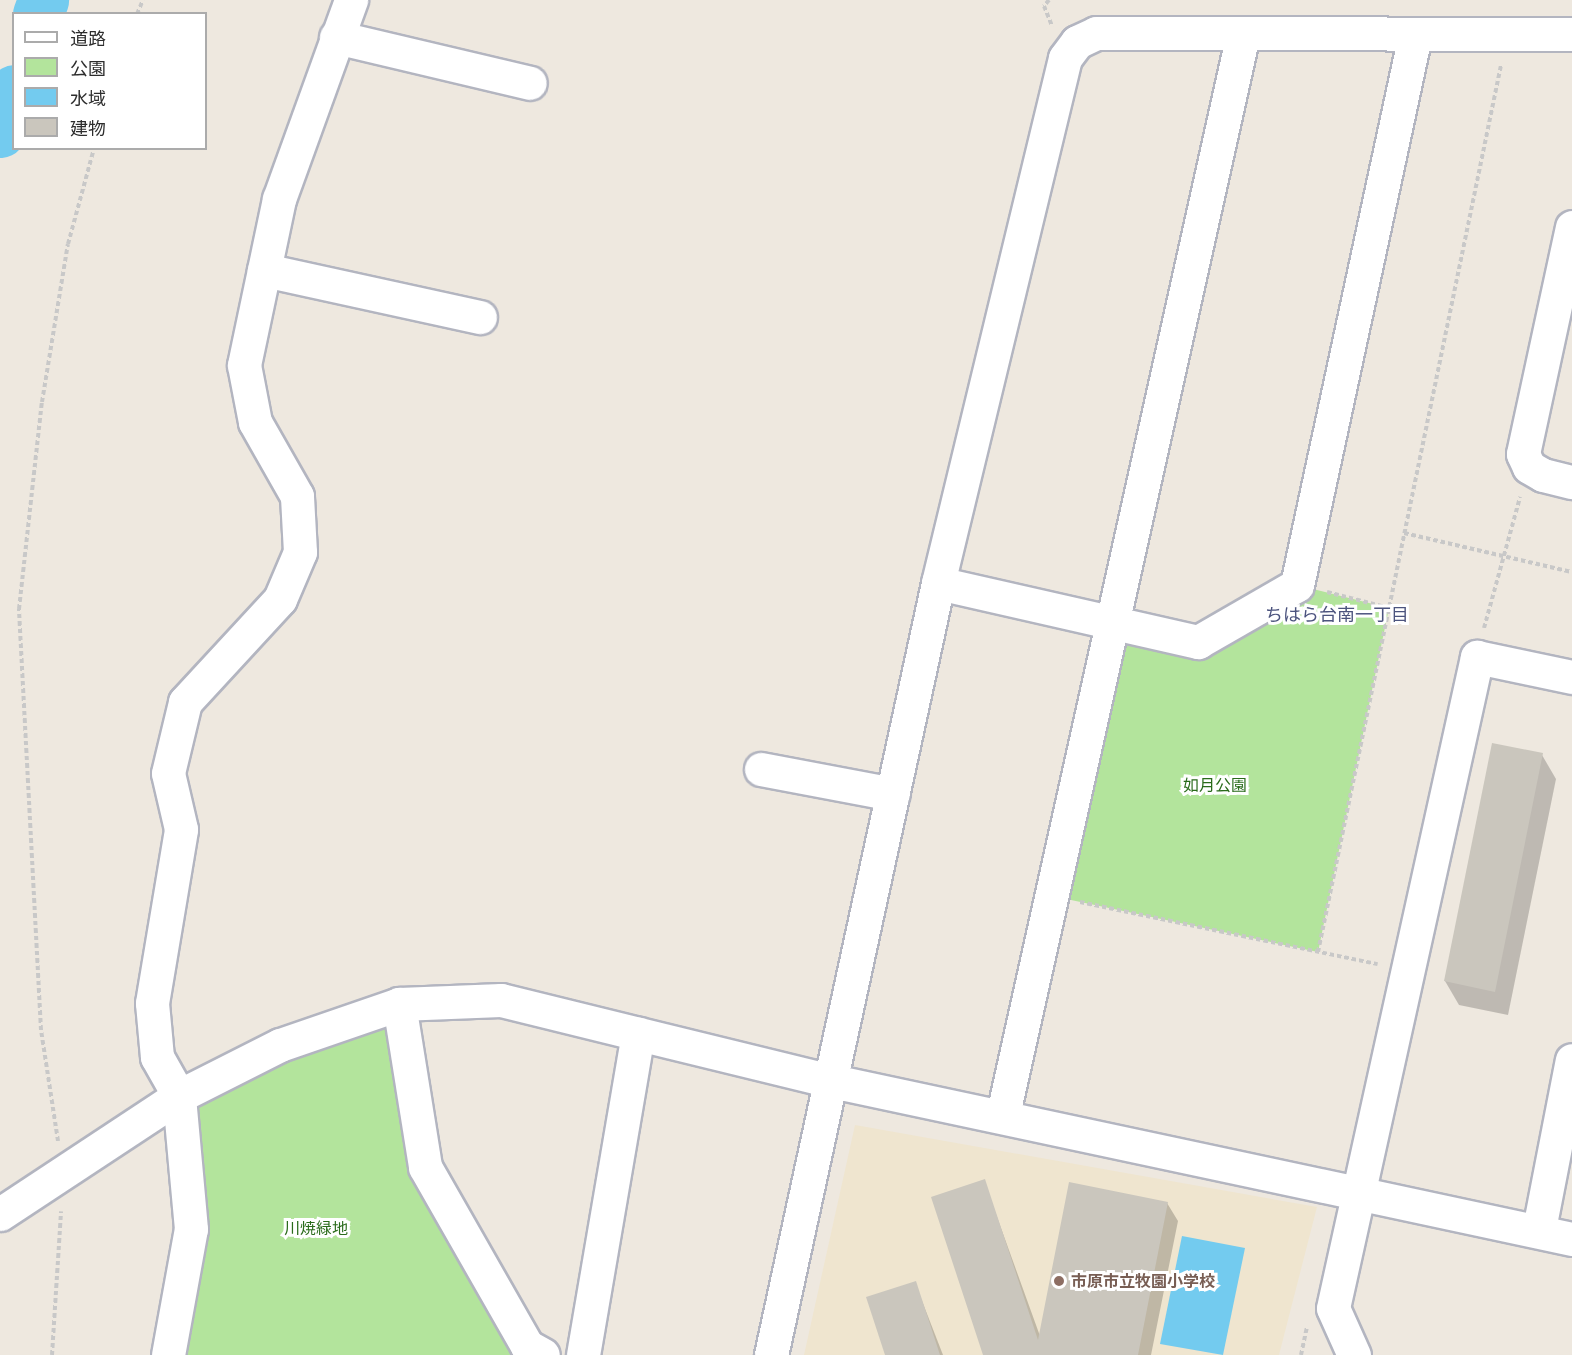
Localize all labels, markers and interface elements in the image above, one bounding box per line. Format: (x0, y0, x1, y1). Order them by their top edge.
legend (12, 12, 207, 150)
text: 道路 (70, 27, 106, 50)
text: 公園 (70, 57, 106, 80)
text: 水域 (70, 87, 106, 110)
text: 建物 (70, 117, 106, 140)
district label: ちはら台南一丁目 (1265, 604, 1409, 626)
park label: 如月公園 (1183, 775, 1247, 795)
park label: 川焼緑地 (284, 1218, 348, 1238)
place label: 市原市立牧園小学校 (1071, 1271, 1215, 1291)
marker: 市原市立牧園小学校 (1052, 1274, 1066, 1288)

